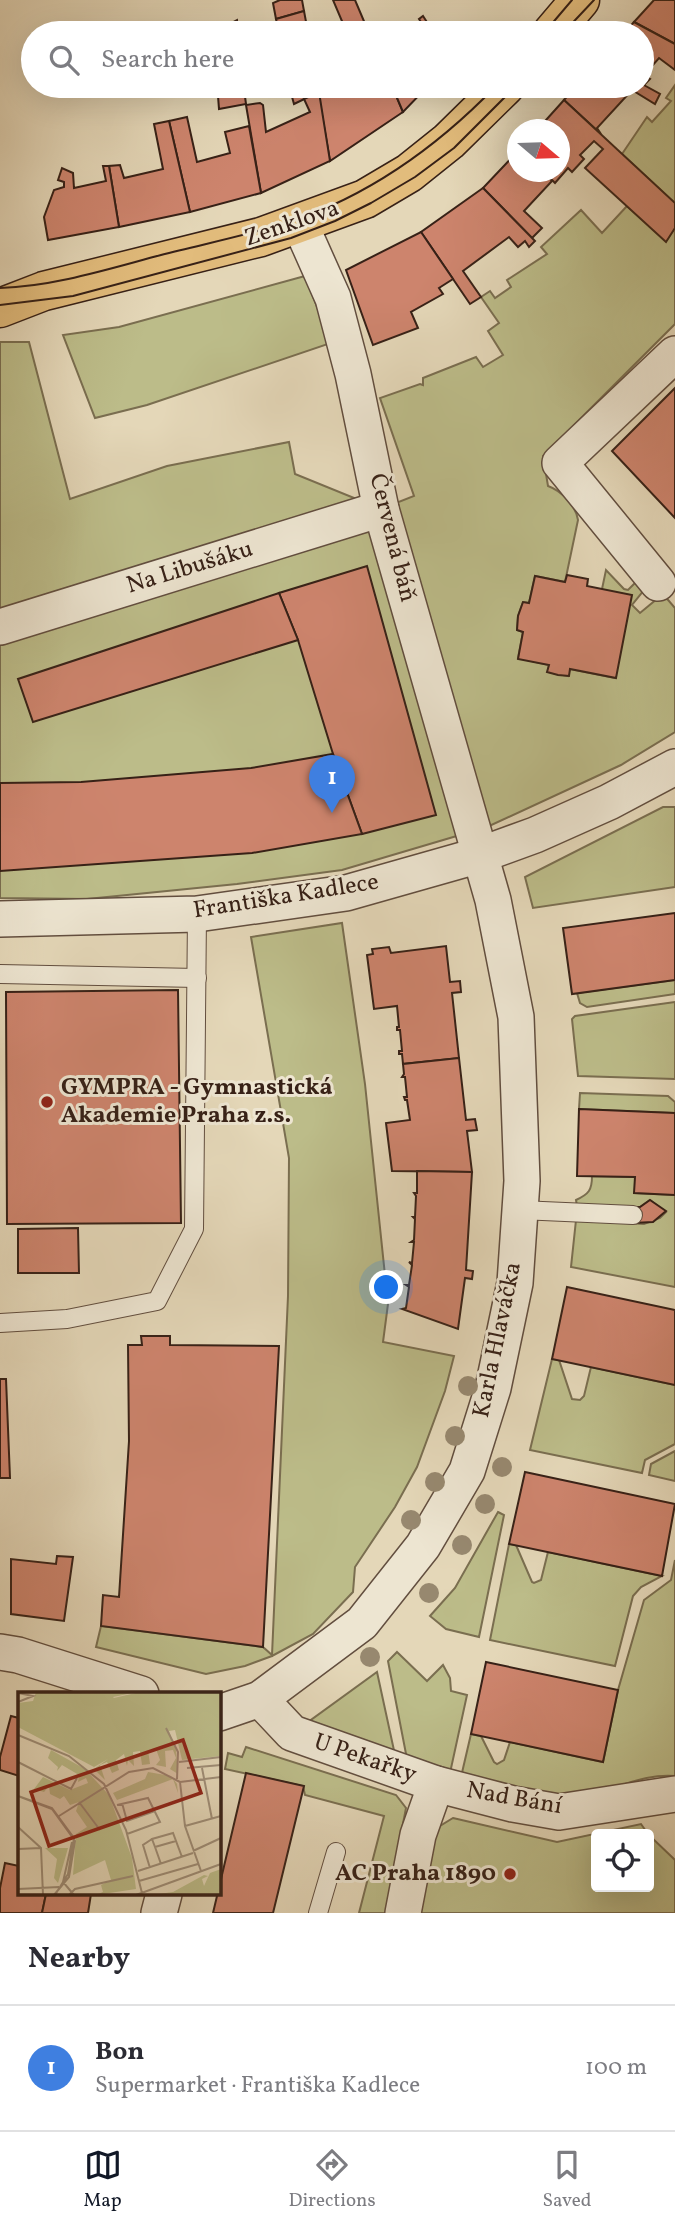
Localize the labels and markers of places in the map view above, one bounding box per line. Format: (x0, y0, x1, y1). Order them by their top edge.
pin: 1 (309, 755, 355, 813)
place label: GYMPRA - Gymnastická Akademie Praha z.s. (61, 1071, 333, 1133)
marker: GYMPRA - Gymnastická Akademie Praha z.s. (39, 1094, 55, 1110)
place label: AC Praha 1890 (335, 1857, 496, 1891)
marker: AC Praha 1890 (502, 1866, 518, 1882)

